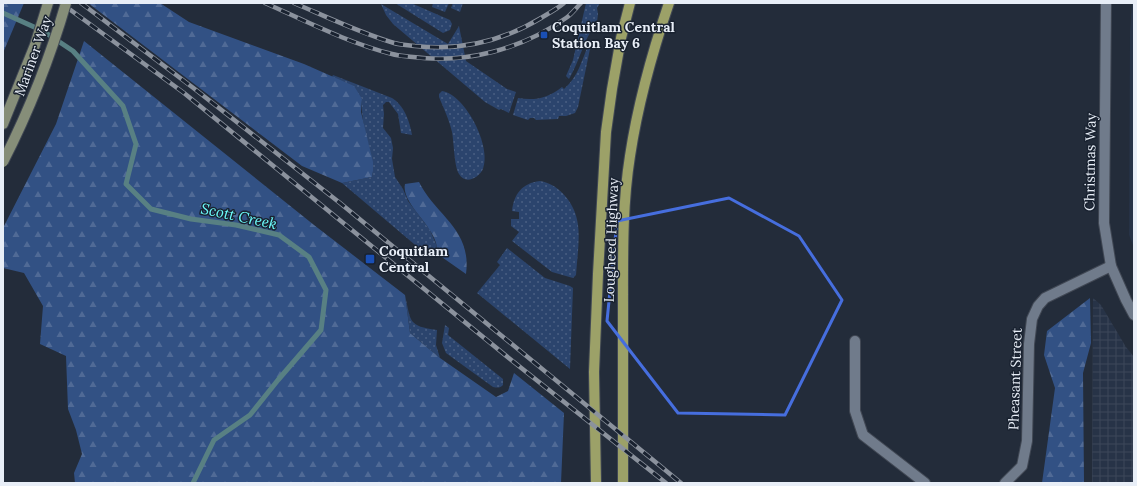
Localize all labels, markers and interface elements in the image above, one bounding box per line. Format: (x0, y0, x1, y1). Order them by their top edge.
street label: Mariner Way (10, 13, 56, 98)
place label: Coquitlam Central Station Bay 6 (552, 18, 676, 52)
marker: Coquitlam Central Station Bay 6 (539, 30, 549, 40)
street label: Christmas Way (1080, 112, 1100, 211)
street label: Lougheed Highway (600, 177, 622, 303)
water label: Scott Creek (199, 199, 279, 233)
place label: Coquitlam Central (379, 242, 448, 276)
marker: Coquitlam Central (364, 253, 376, 265)
street label: Pheasant Street (1004, 327, 1026, 431)

